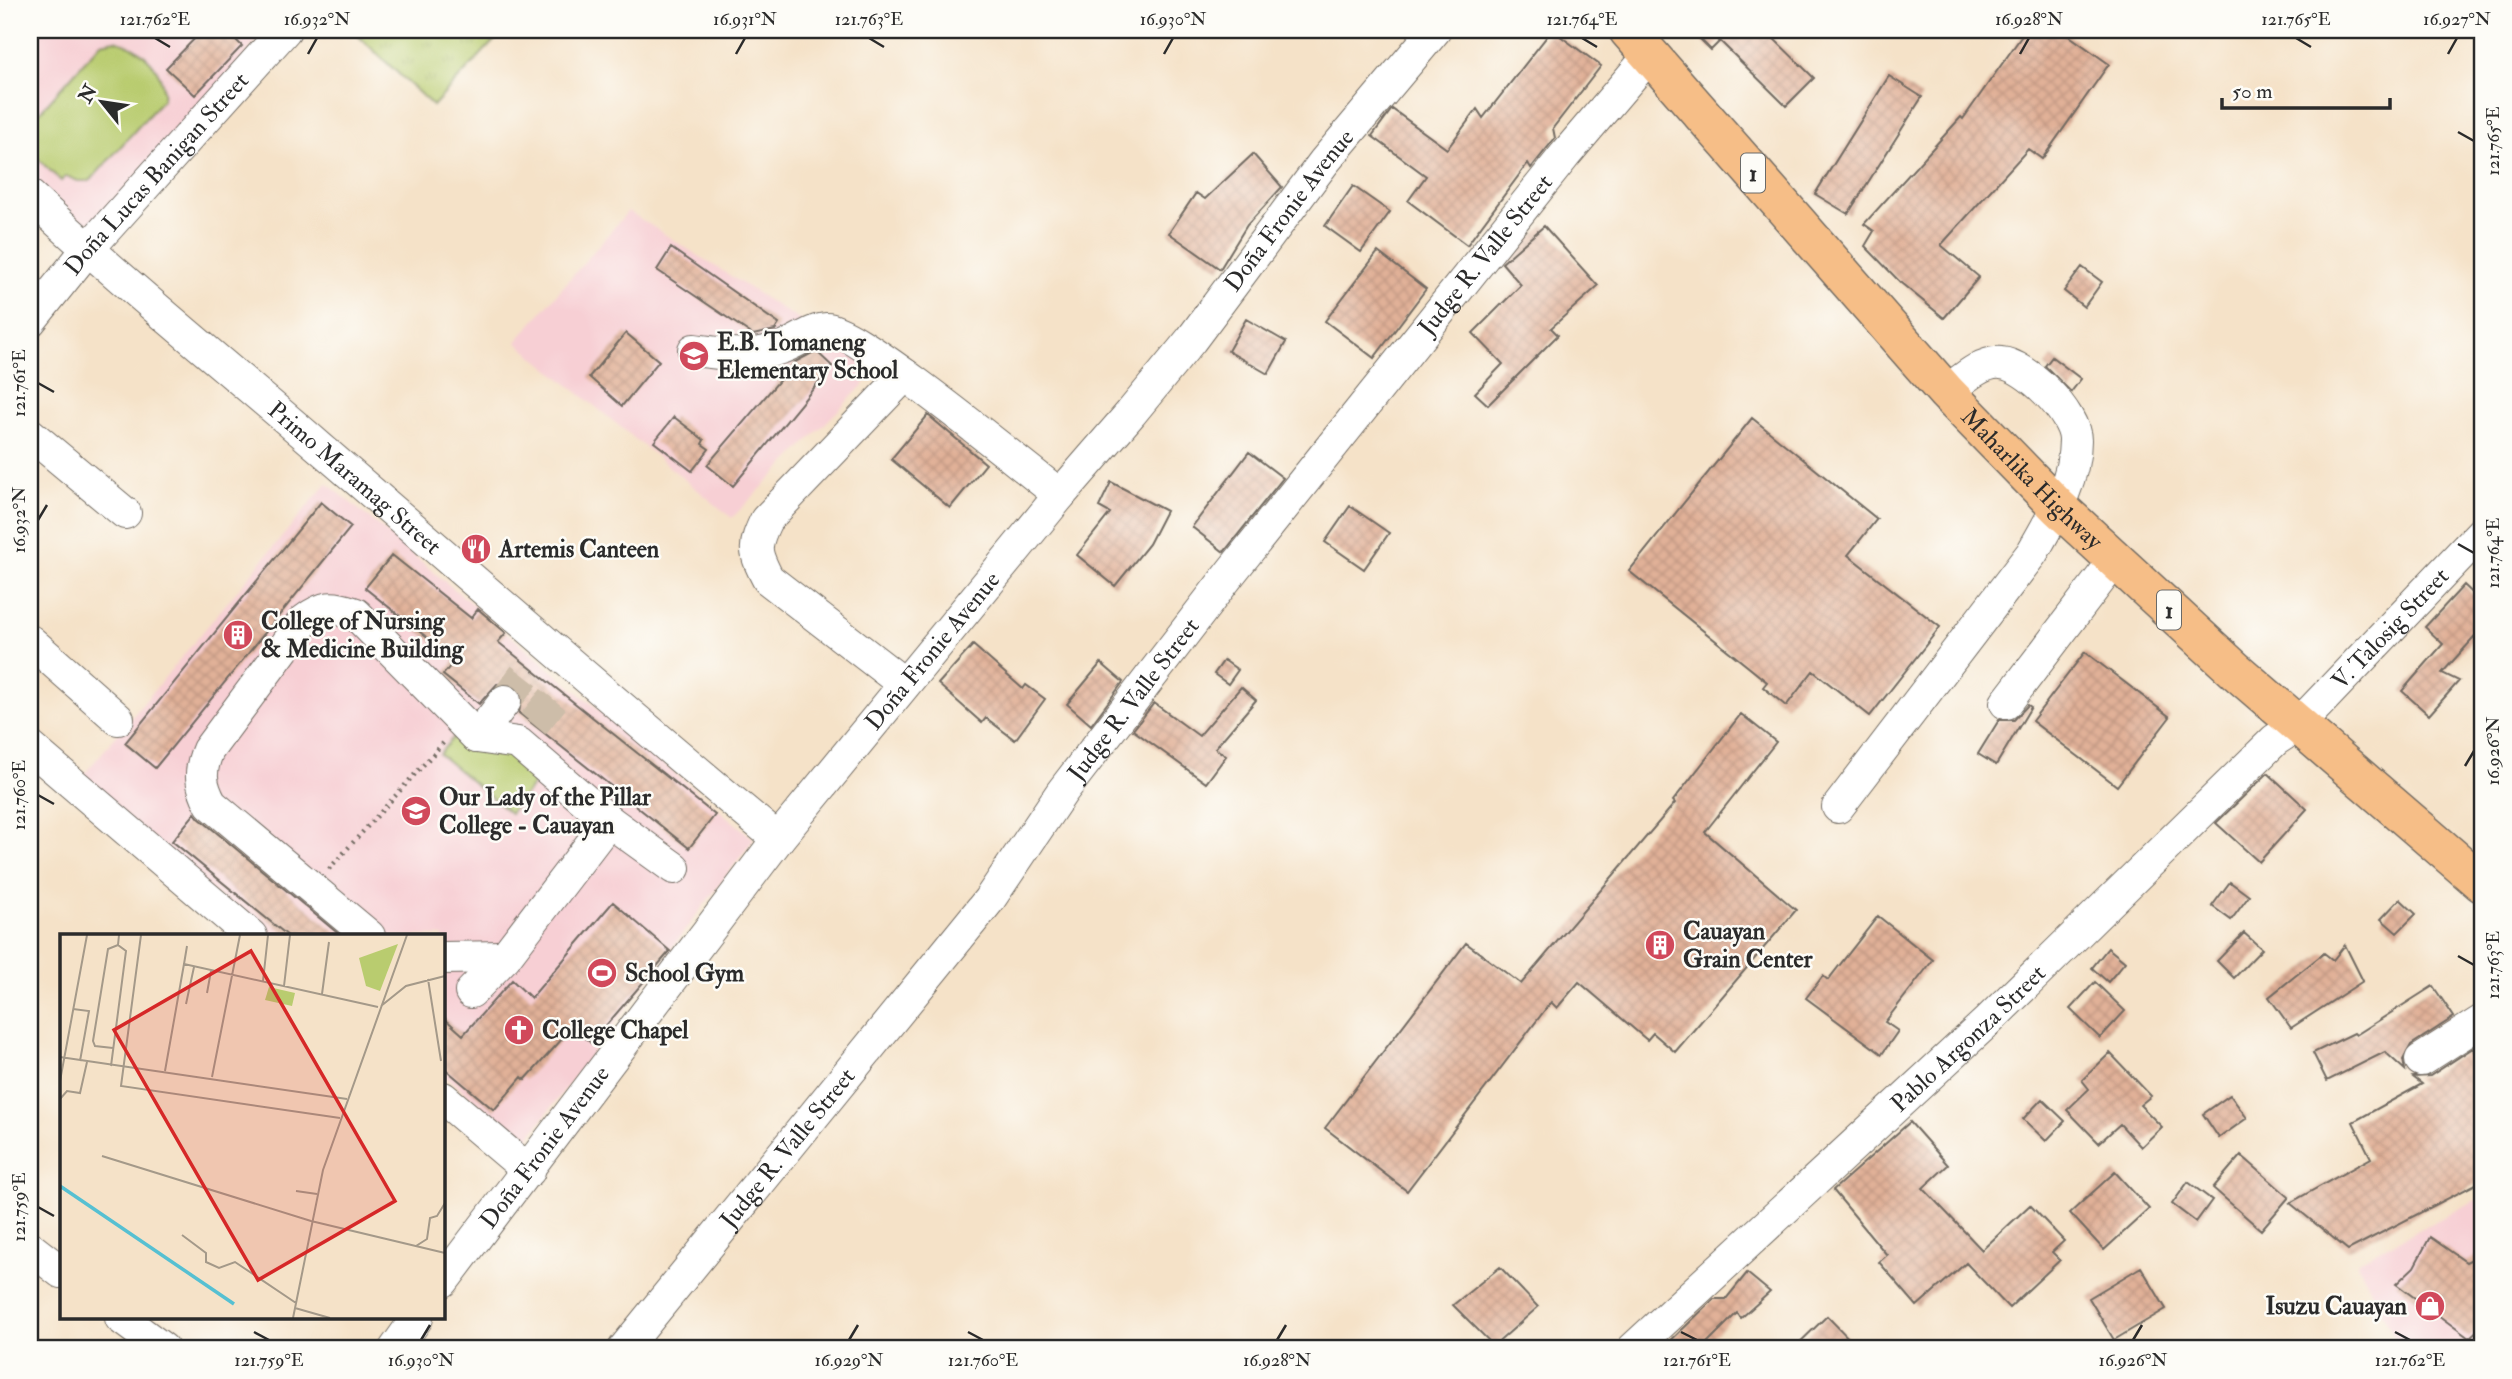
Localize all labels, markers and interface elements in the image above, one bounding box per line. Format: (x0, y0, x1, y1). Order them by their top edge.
text: 121.762°E (120, 8, 190, 31)
text: 16.932°N (284, 8, 350, 31)
text: 16.931°N (713, 8, 777, 31)
text: 121.763°E (835, 8, 903, 31)
text: 16.930°N (1140, 8, 1206, 31)
text: 121.764°E (1546, 8, 1618, 31)
text: 16.928°N (1995, 8, 2063, 31)
text: 121.765°E (2261, 8, 2331, 31)
text: 16.927°N (2423, 8, 2491, 31)
street label: Doña Lucas Banigan Street (58, 66, 256, 282)
north arrow (66, 66, 136, 136)
scale bar (2222, 66, 2390, 110)
text: 50 m (2232, 78, 2273, 105)
text: N (73, 80, 103, 108)
text: 121.765°E (2482, 106, 2505, 176)
street label: Doña Fronie Avenue (1217, 123, 1361, 298)
road number: 1 (1741, 154, 1765, 192)
street label: Judge R. Valle Street (1411, 168, 1560, 343)
place label: E.B. Tomaneng Elementary School (717, 327, 899, 386)
school or university icon: E.B. Tomaneng Elementary School (677, 339, 711, 373)
text: 121.761°E (8, 349, 31, 417)
street label: Primo Maramag Street (261, 395, 448, 562)
street label: Maharlika Highway (1954, 402, 2109, 557)
text: 16.932°N (8, 487, 31, 553)
text: 121.764°E (2482, 517, 2505, 589)
restaurant icon: Artemis Canteen (459, 532, 493, 566)
place label: Artemis Canteen (498, 534, 660, 565)
street label: V. Talosig Street (2325, 561, 2456, 696)
street label: Doña Fronie Avenue (858, 565, 1007, 737)
road number: 1 (2157, 590, 2181, 630)
place label: College of Nursing & Medicine Building (261, 606, 465, 665)
street label: Judge R. Valle Street (1061, 612, 1206, 788)
building icon: College of Nursing & Medicine Building (221, 618, 255, 652)
text: 16.926°N (2482, 717, 2505, 785)
text: 121.760°E (8, 760, 31, 830)
place label: Our Lady of the Pillar College - Cauayan (439, 782, 652, 841)
school or university icon: Our Lady of the Pillar College - Cauayan (399, 794, 433, 828)
place label: Cauayan Grain Center (1683, 916, 1813, 975)
building icon: Cauayan Grain Center (1643, 928, 1677, 962)
text: 121.763°E (2482, 931, 2505, 999)
inset map (60, 934, 444, 1320)
sports icon: School Gym (585, 956, 619, 990)
place label: School Gym (625, 958, 745, 989)
street label: Pablo Argonza Street (1884, 958, 2053, 1119)
church icon: College Chapel (502, 1013, 536, 1047)
place label: College Chapel (542, 1015, 689, 1046)
street label: Doña Fronie Avenue (473, 1060, 617, 1235)
street label: Judge R. Valle Street (713, 1062, 862, 1236)
text: 121.759°E (8, 1172, 31, 1242)
shop icon: Isuzu Cauayan (2413, 1289, 2447, 1323)
place label: Isuzu Cauayan (2265, 1291, 2408, 1322)
text: 121.759°E (234, 1349, 304, 1372)
text: 16.930°N (388, 1349, 454, 1372)
text: 16.929°N (815, 1349, 883, 1372)
text: 121.760°E (948, 1349, 1018, 1372)
text: 16.928°N (1243, 1349, 1311, 1372)
text: 121.761°E (1663, 1349, 1731, 1372)
text: 16.926°N (2099, 1349, 2167, 1372)
text: 121.762°E (2375, 1349, 2445, 1372)

